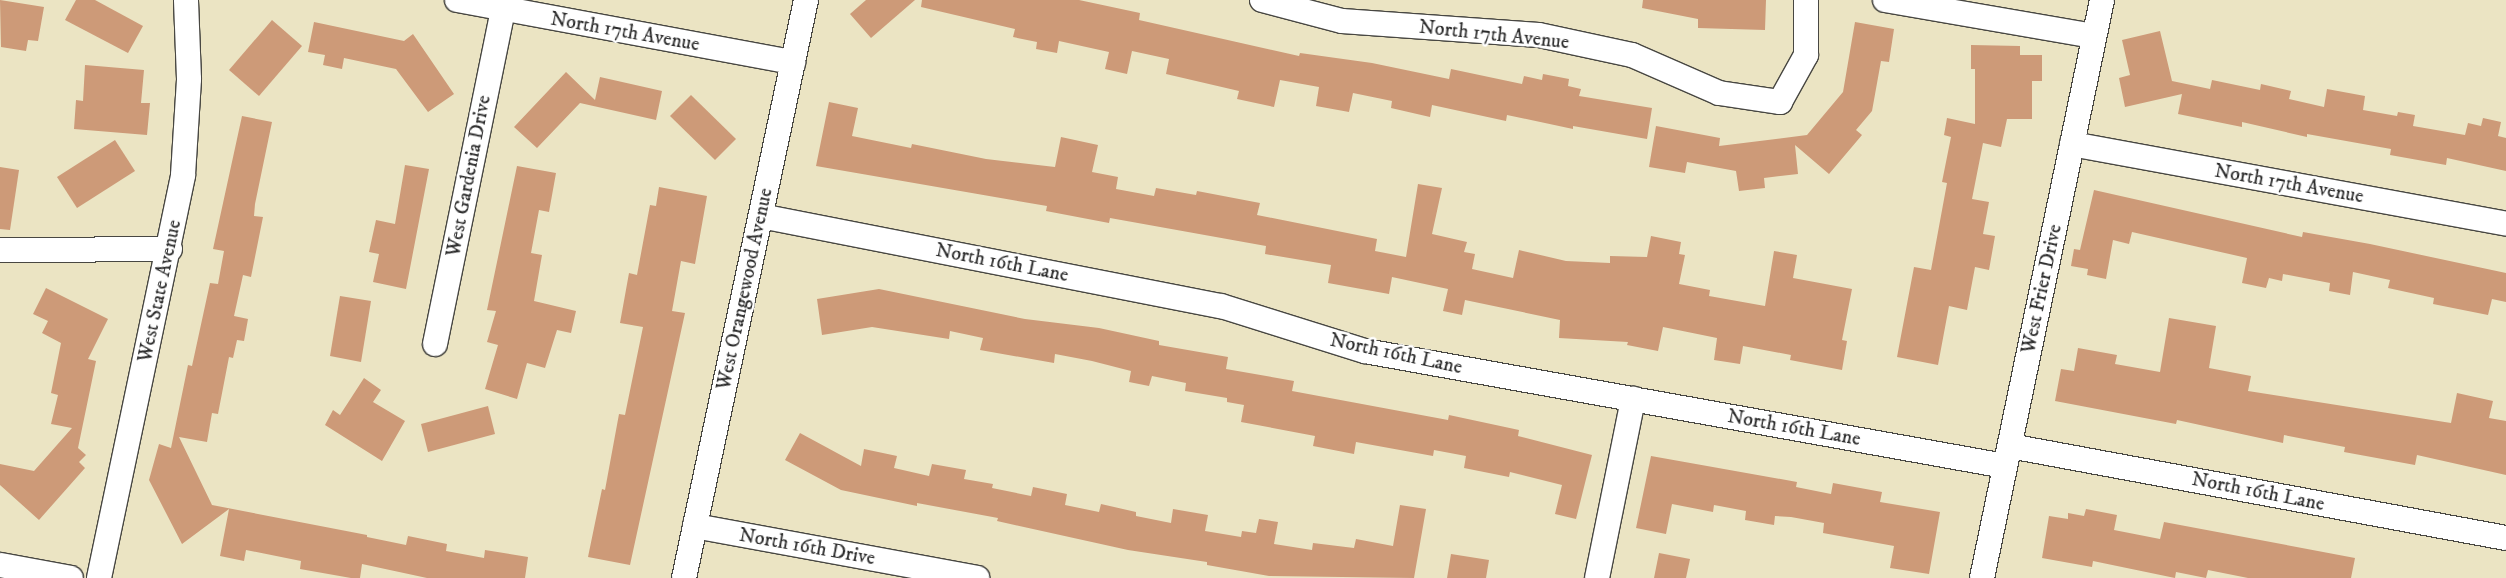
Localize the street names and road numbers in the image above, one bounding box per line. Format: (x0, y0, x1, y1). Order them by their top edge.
street label: North 17th Avenue (549, 7, 701, 57)
street label: North 17th Avenue (1418, 15, 1570, 55)
street label: West Gardenia Drive (442, 93, 496, 259)
street label: North 17th Avenue (2213, 159, 2365, 209)
street label: West Orangewood Avenue (712, 186, 778, 392)
street label: West State Avenue (133, 218, 187, 364)
street label: West Frier Drive (2017, 222, 2067, 356)
street label: North 16th Lane (934, 238, 1070, 288)
street label: North 16th Lane (1328, 328, 1464, 380)
street label: North 16th Lane (1726, 404, 1862, 452)
street label: North 16th Lane (2190, 467, 2326, 517)
street label: North 16th Drive (737, 523, 877, 571)

